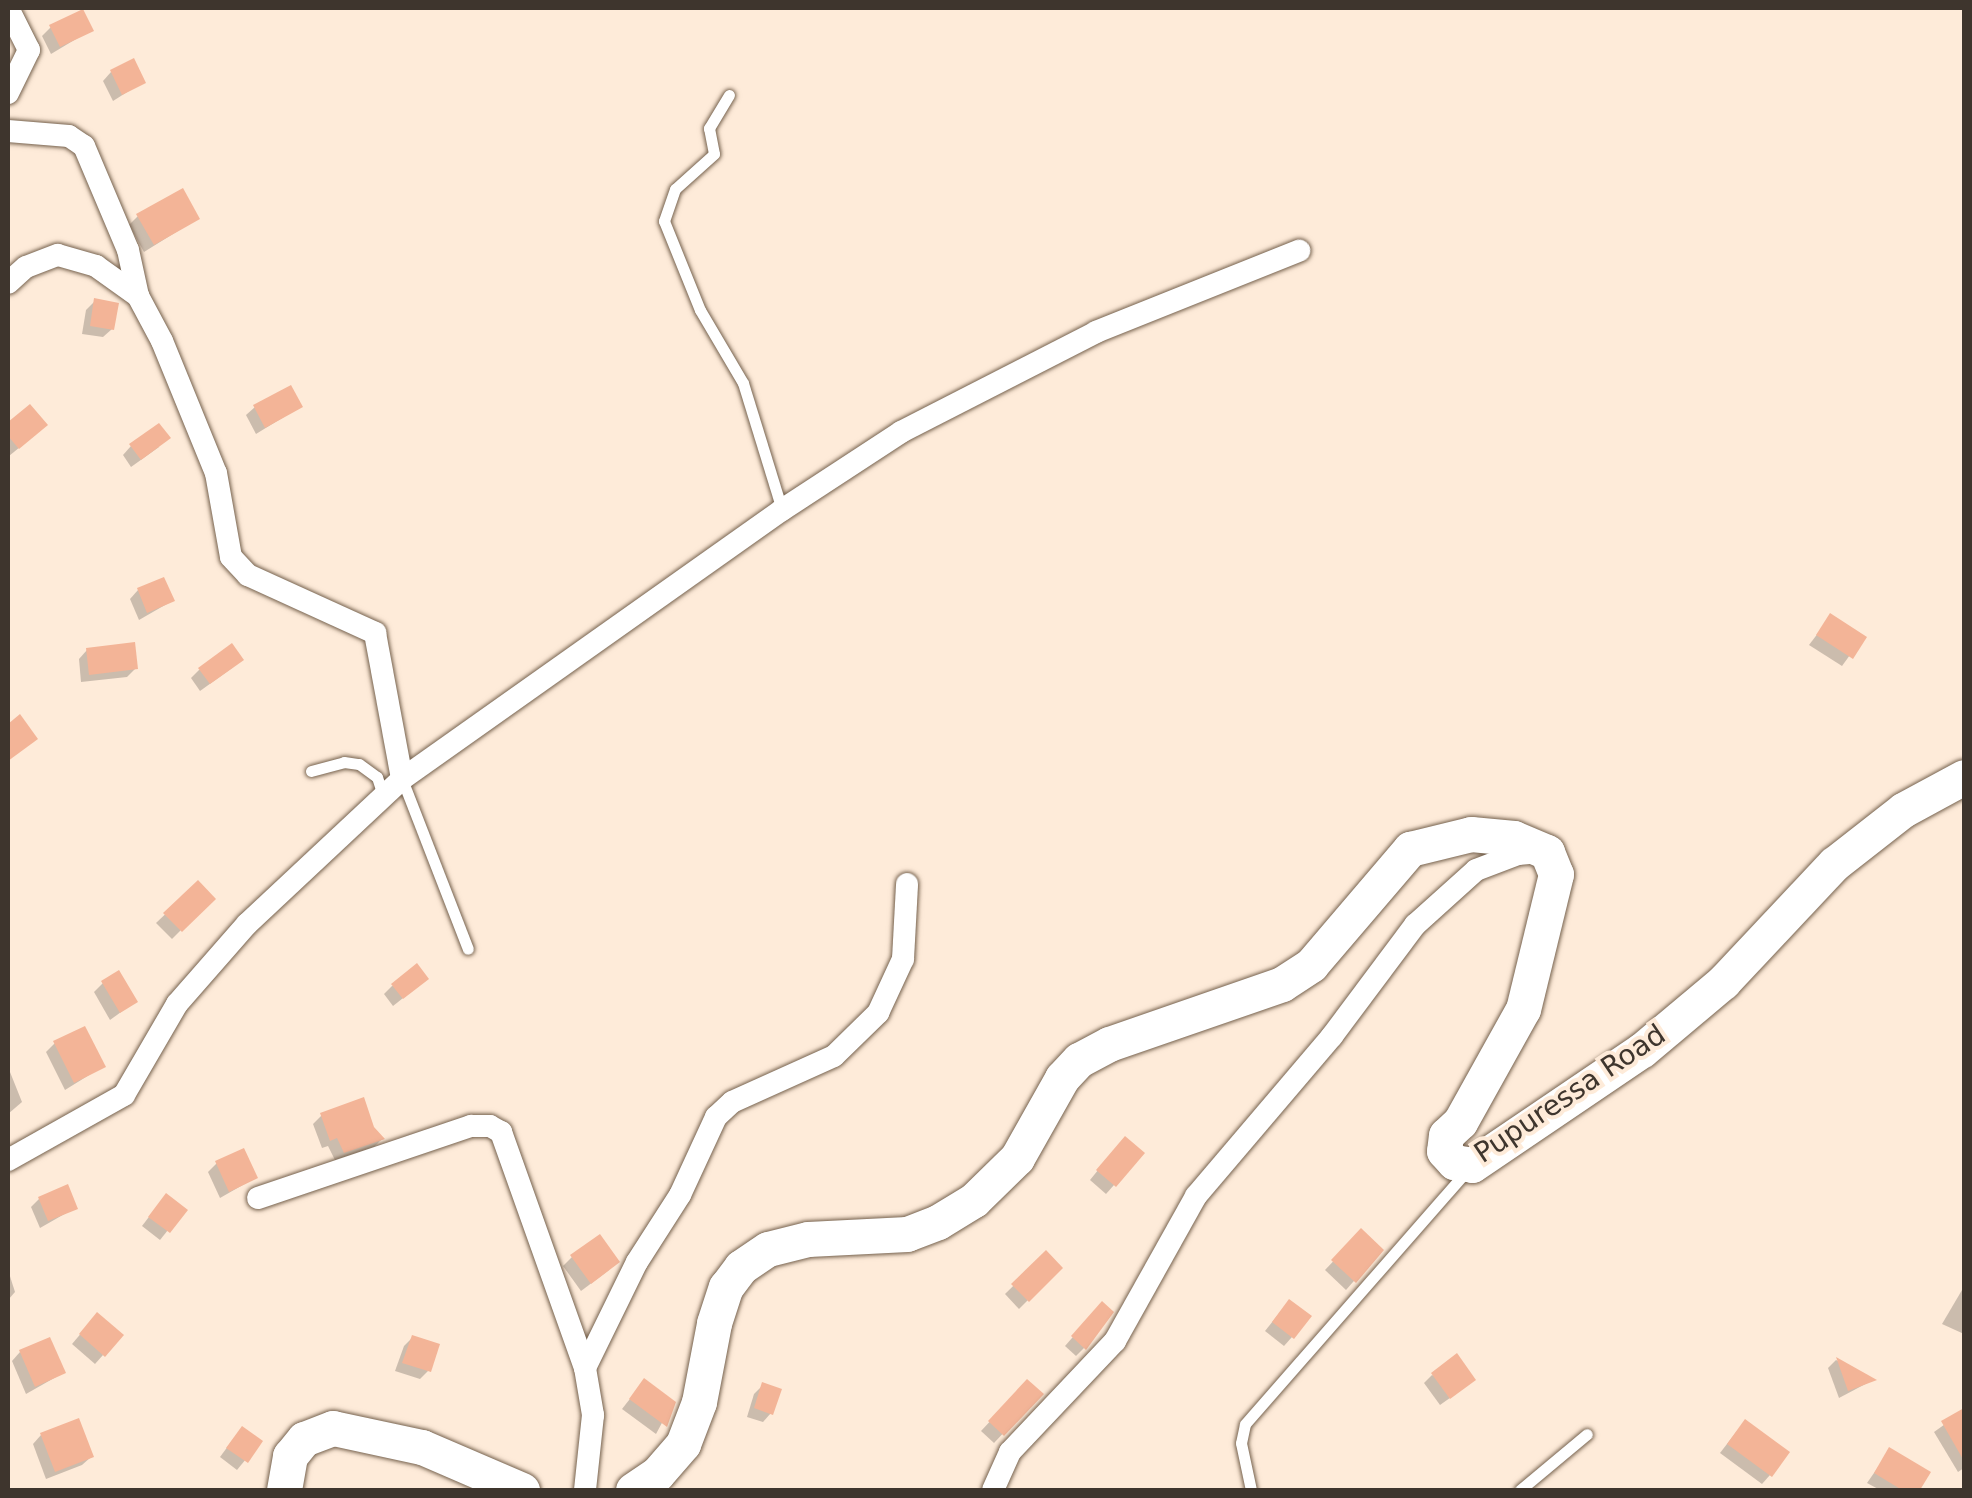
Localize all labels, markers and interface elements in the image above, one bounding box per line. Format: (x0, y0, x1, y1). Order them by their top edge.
street label: Pupuressa Road (1468, 1018, 1672, 1170)

